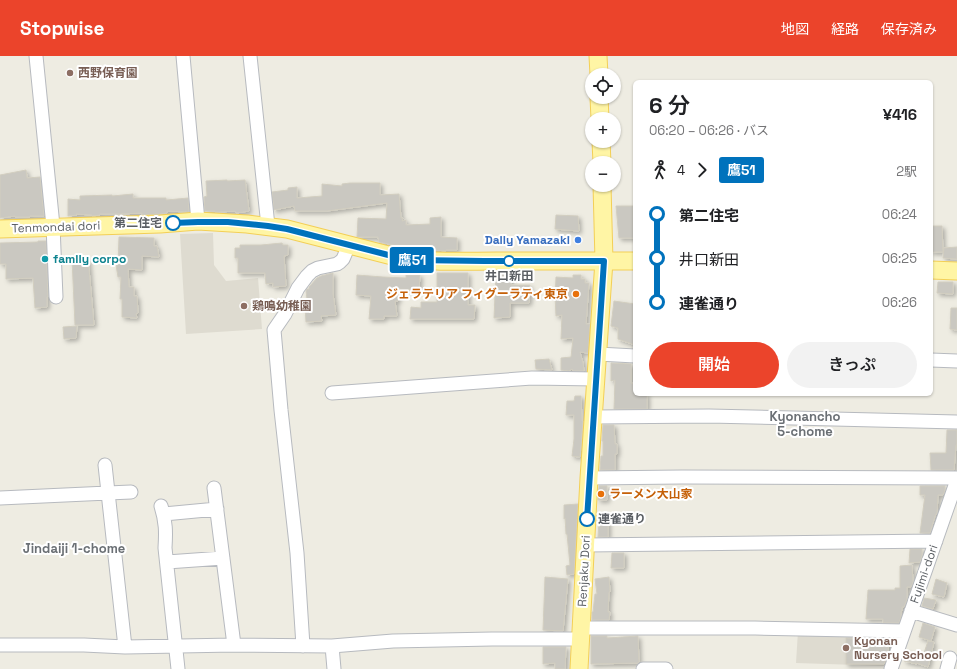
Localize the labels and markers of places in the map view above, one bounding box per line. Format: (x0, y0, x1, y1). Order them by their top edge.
place label: 西野保育園 (78, 65, 138, 81)
marker: 西野保育園 (65, 68, 75, 78)
place label: 第二住宅 (114, 215, 162, 231)
marker: 第二住宅 (165, 215, 181, 231)
place label: Daily Yamazaki (485, 232, 570, 248)
marker: Daily Yamazaki (573, 235, 583, 245)
place label: family corpo (53, 251, 126, 267)
marker: family corpo (40, 254, 50, 264)
marker: 井口新田 (503, 255, 515, 267)
place label: 井口新田 (485, 268, 533, 284)
place label: ジェラテリア フィグーラティ東京 (386, 286, 568, 302)
marker: ジェラテリア フィグーラティ東京 (571, 289, 581, 299)
place label: 鶏鳴幼稚園 (252, 298, 312, 314)
marker: 鶏鳴幼稚園 (239, 301, 249, 311)
place label: ラーメン大山家 (609, 486, 693, 502)
marker: ラーメン大山家 (596, 489, 606, 499)
marker: 連雀通り (579, 511, 595, 527)
place label: 連雀通り (598, 511, 646, 527)
place label: Kyonan Nursery School (854, 633, 942, 663)
marker: Kyonan Nursery School (841, 643, 851, 653)

